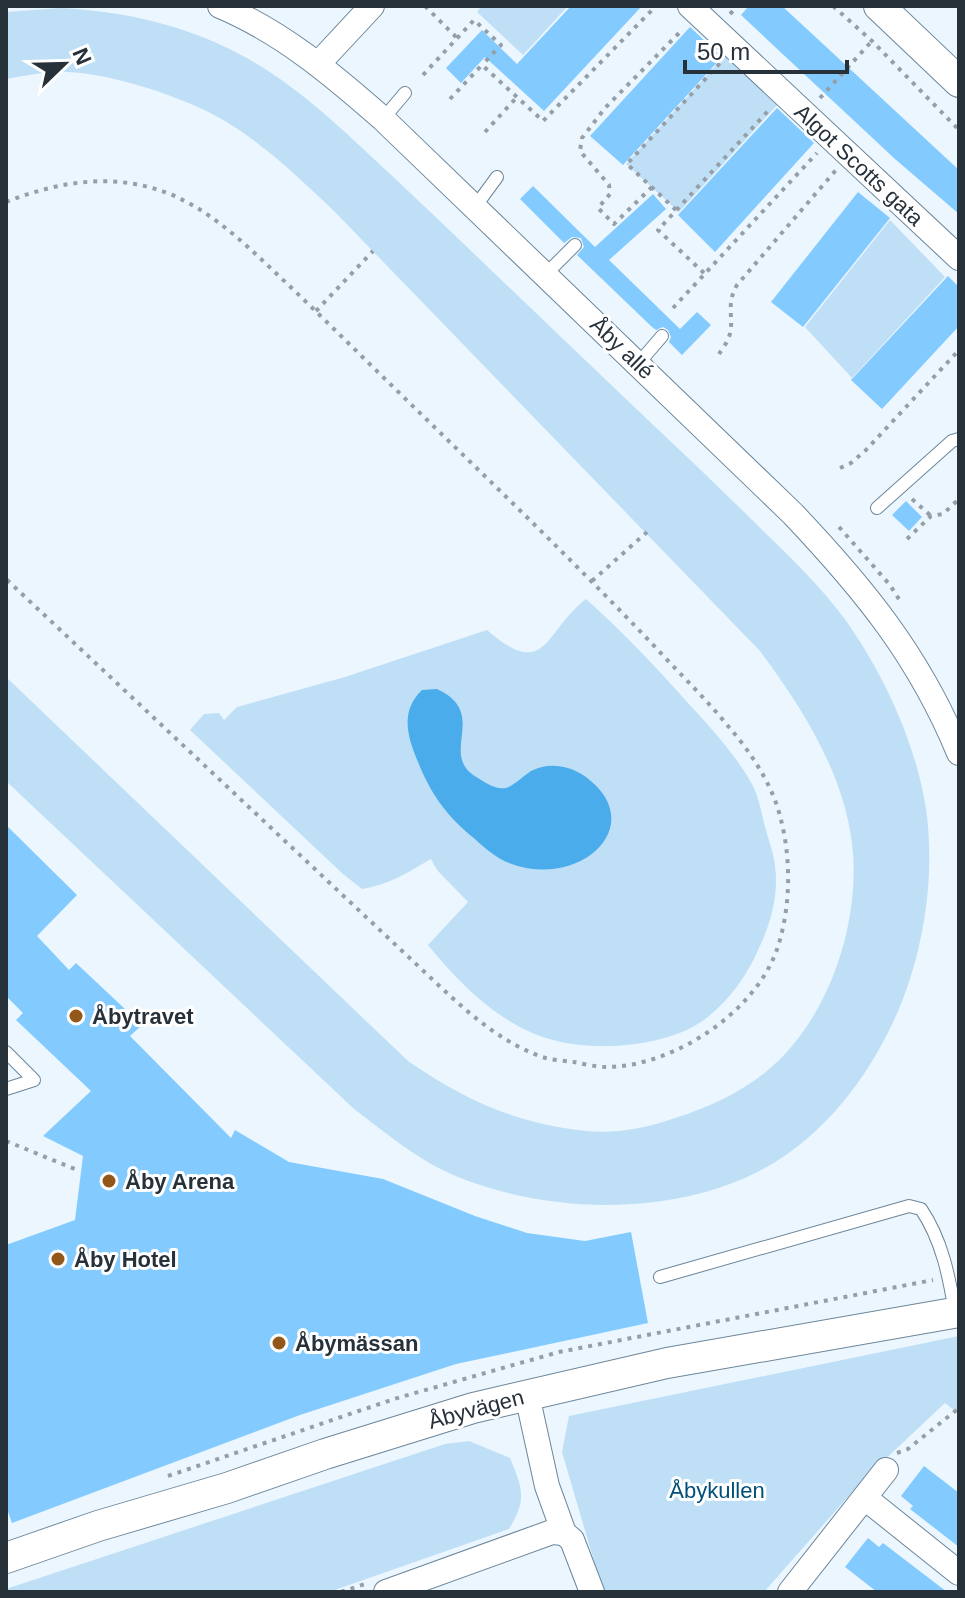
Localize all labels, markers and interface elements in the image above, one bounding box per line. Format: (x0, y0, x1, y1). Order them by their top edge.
north arrow (24, 24, 104, 104)
scale bar (685, 24, 847, 74)
text: 50 m (697, 38, 750, 65)
text: N (67, 44, 97, 69)
street label: Algot Scotts gata (790, 99, 929, 231)
street label: Åby allé (585, 312, 659, 384)
place label: Åbytravet (92, 1003, 194, 1029)
marker: Åbytravet (67, 1007, 85, 1025)
place label: Åby Arena (125, 1168, 235, 1194)
marker: Åby Arena (100, 1172, 118, 1190)
place label: Åby Hotel (74, 1246, 177, 1272)
marker: Åby Hotel (49, 1250, 67, 1268)
place label: Åbymässan (295, 1330, 419, 1356)
marker: Åbymässan (270, 1334, 288, 1352)
street label: Åbyvägen (426, 1384, 526, 1434)
park label: Åbykullen (669, 1478, 765, 1503)

